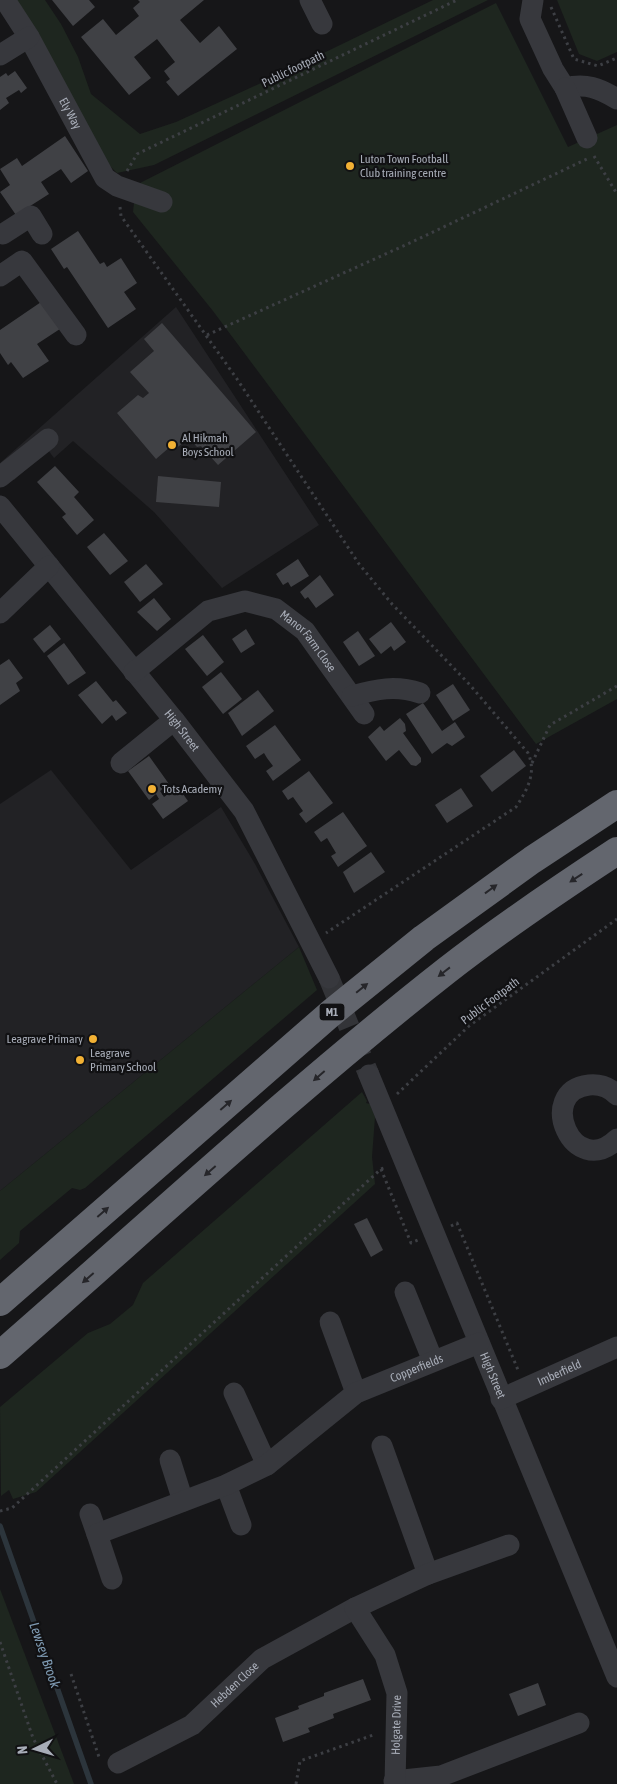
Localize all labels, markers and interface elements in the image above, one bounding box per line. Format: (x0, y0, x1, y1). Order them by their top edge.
street label: Public footpath (259, 48, 327, 90)
street label: Ely Way (56, 95, 84, 132)
place label: Luton Town Football Club training centre (360, 152, 449, 180)
marker: Luton Town Football Club training centre (344, 160, 356, 172)
place label: Al Hikmah Boys School (182, 431, 235, 459)
marker: Al Hikmah Boys School (166, 439, 178, 451)
street label: Manor Farm Close (277, 607, 339, 675)
street label: High Street (162, 707, 203, 754)
place label: Tots Academy (162, 782, 222, 796)
marker: Tots Academy (146, 783, 158, 795)
one-way arrow (570, 873, 583, 883)
one-way arrow (484, 884, 498, 894)
one-way arrow (438, 967, 451, 978)
street label: Public Footpath (458, 975, 522, 1027)
one-way arrow (356, 983, 369, 994)
road number: M1 (320, 1004, 344, 1020)
place label: Leagrave Primary (6, 1032, 83, 1046)
marker: Leagrave Primary (87, 1033, 99, 1045)
place label: Leagrave Primary School (90, 1046, 157, 1074)
marker: Leagrave Primary School (74, 1054, 86, 1066)
one-way arrow (313, 1070, 325, 1081)
one-way arrow (219, 1100, 232, 1111)
one-way arrow (204, 1165, 216, 1176)
one-way arrow (97, 1206, 109, 1218)
one-way arrow (82, 1272, 94, 1284)
street label: High Street (477, 1350, 509, 1401)
street label: Copperfields (388, 1351, 445, 1385)
street label: Imberfield (535, 1357, 584, 1389)
water label: Lewsey Brook (26, 1620, 64, 1691)
street label: Hebden Close (208, 1659, 262, 1711)
street label: Holgate Drive (389, 1695, 404, 1755)
north arrow (10, 1724, 60, 1774)
text: N (14, 1745, 30, 1755)

